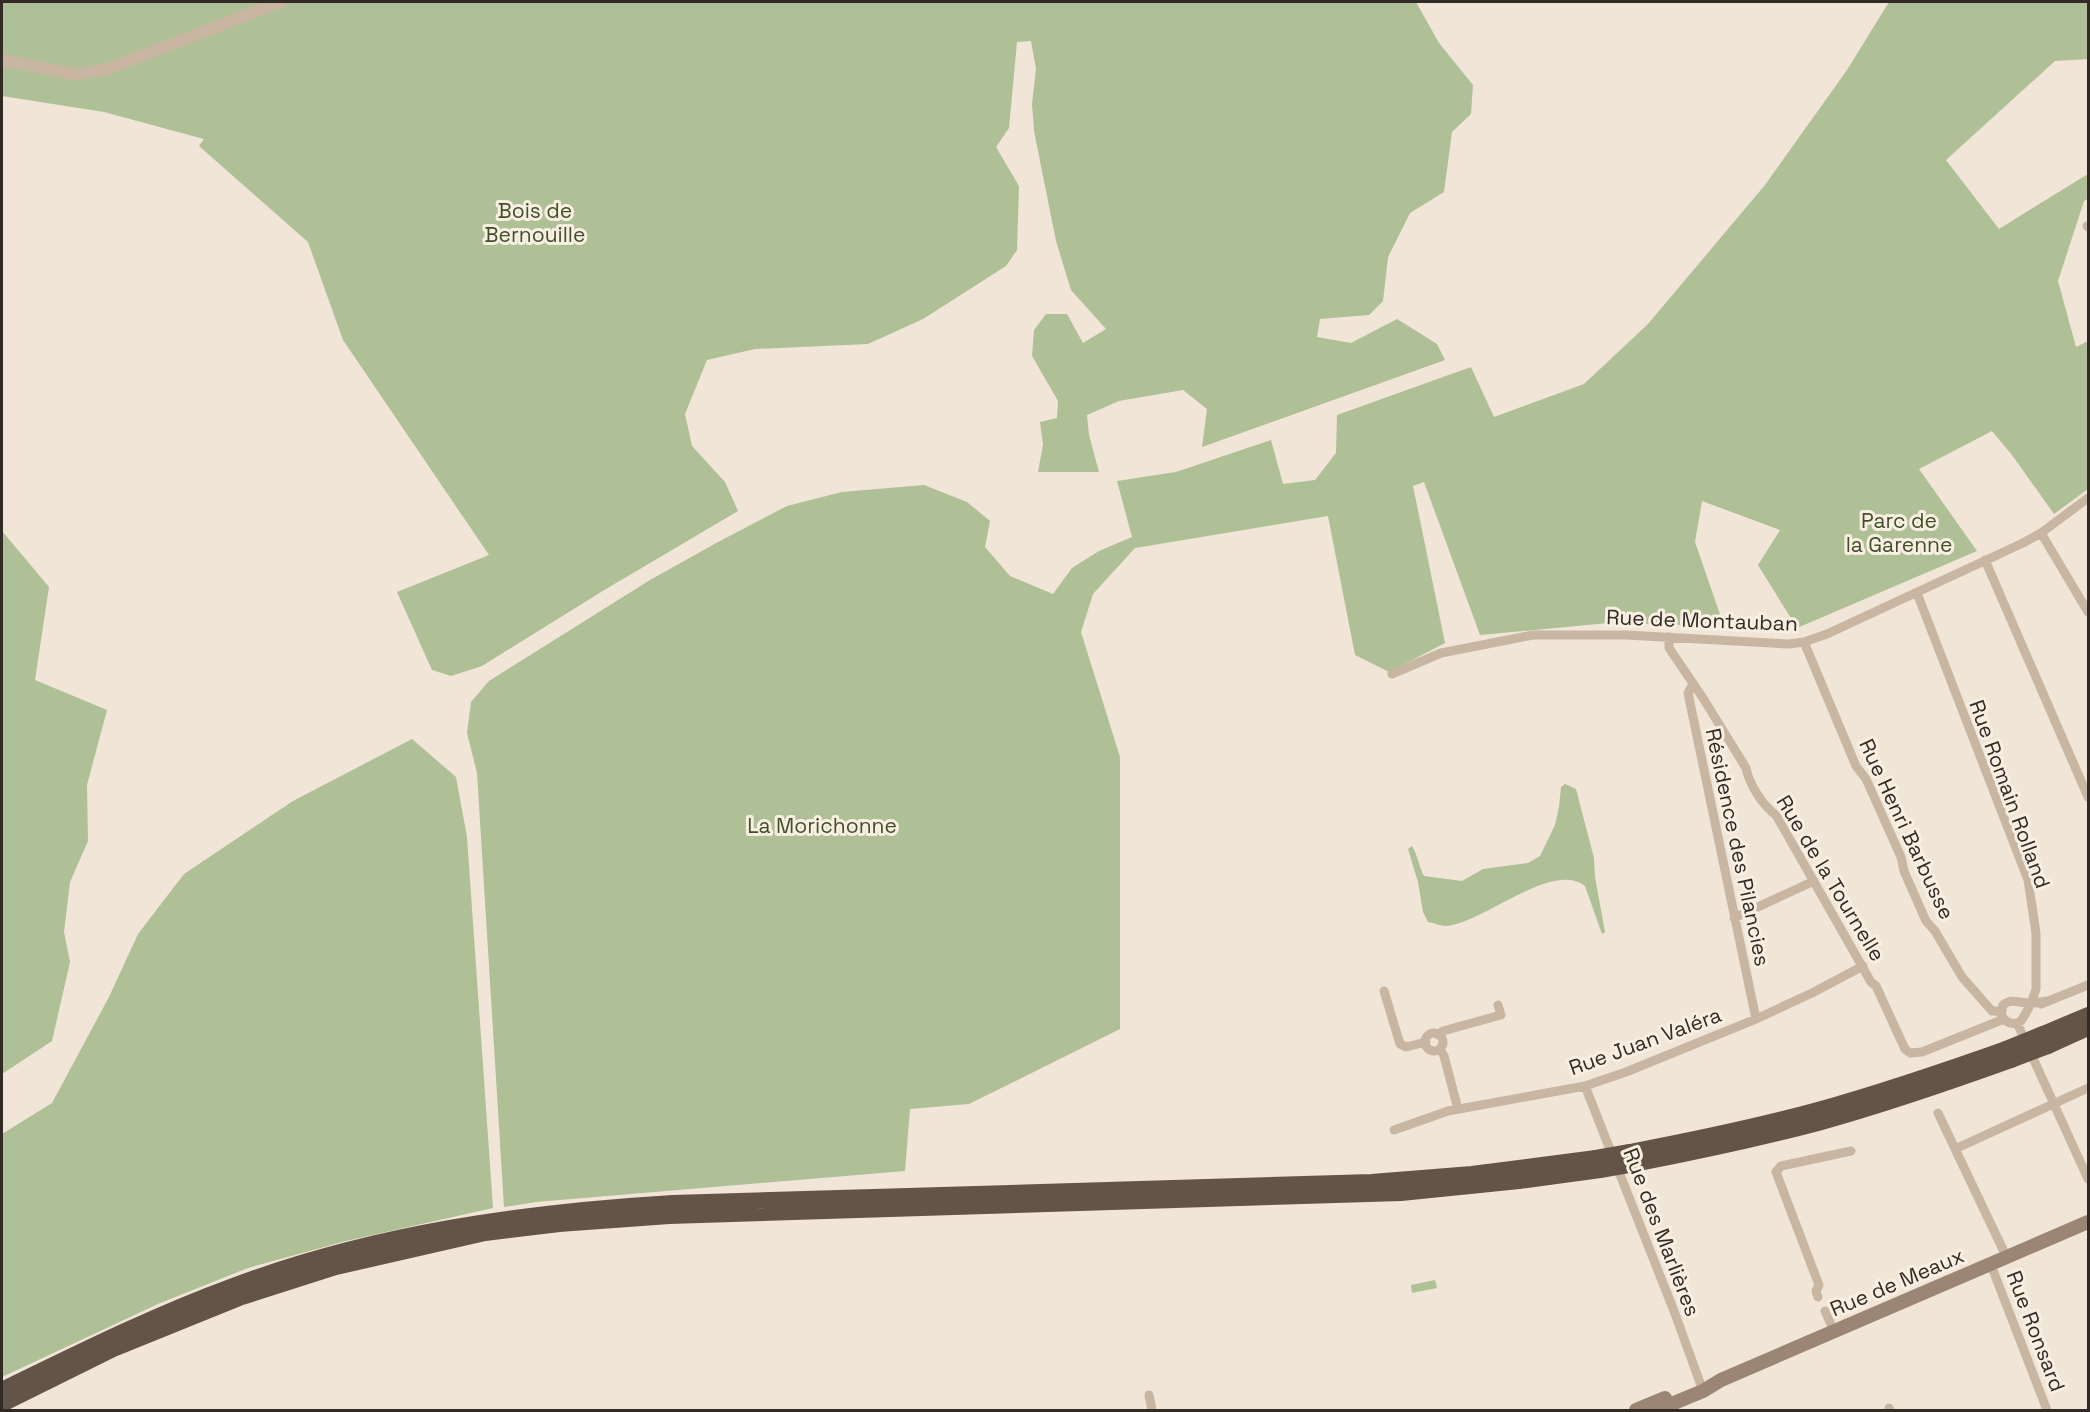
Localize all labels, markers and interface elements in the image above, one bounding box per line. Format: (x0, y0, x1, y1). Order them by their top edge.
park label: Bois de Bernouille (485, 197, 585, 248)
park label: Parc de la Garenne (1846, 507, 1952, 558)
street label: Rue de Montauban (1606, 603, 1798, 637)
street label: Rue Romain Rolland (1963, 696, 2057, 892)
street label: Résidence des Pilancies (1700, 726, 1776, 968)
street label: Rue Henri Barbusse (1853, 734, 1961, 924)
street label: Rue de la Tournelle (1771, 790, 1891, 966)
park label: La Morichonne (747, 812, 897, 839)
street label: Rue Juan Valéra (1565, 1001, 1725, 1081)
street label: Rue des Marlières (1617, 1144, 1707, 1320)
street label: Rue de Meaux (1826, 1242, 1968, 1322)
street label: Rue Ronsard (2001, 1267, 2071, 1395)

